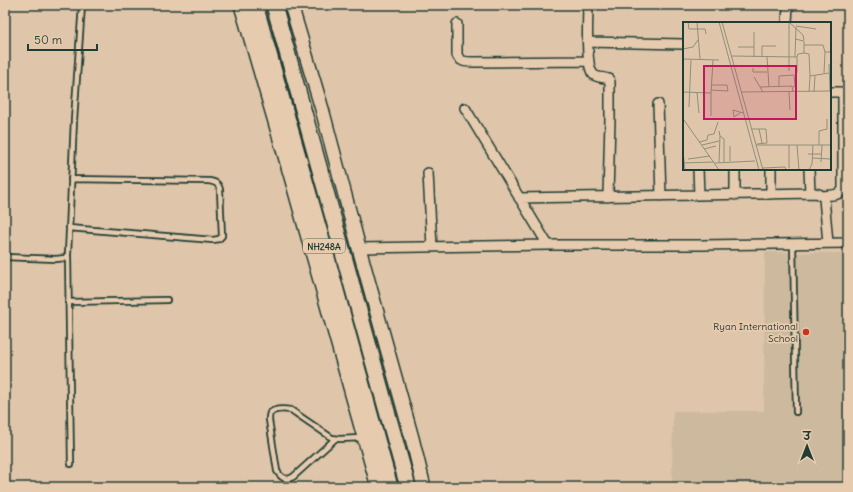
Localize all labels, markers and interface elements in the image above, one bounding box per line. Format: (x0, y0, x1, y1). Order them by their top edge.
inset map (683, 22, 831, 170)
scale bar (28, 26, 97, 52)
text: 50 m (34, 32, 63, 47)
road number: NH248A (303, 239, 345, 253)
place label: Ryan International School (713, 320, 798, 345)
marker: Ryan International School (801, 327, 811, 337)
north arrow (787, 426, 827, 466)
text: उ (802, 429, 812, 443)

